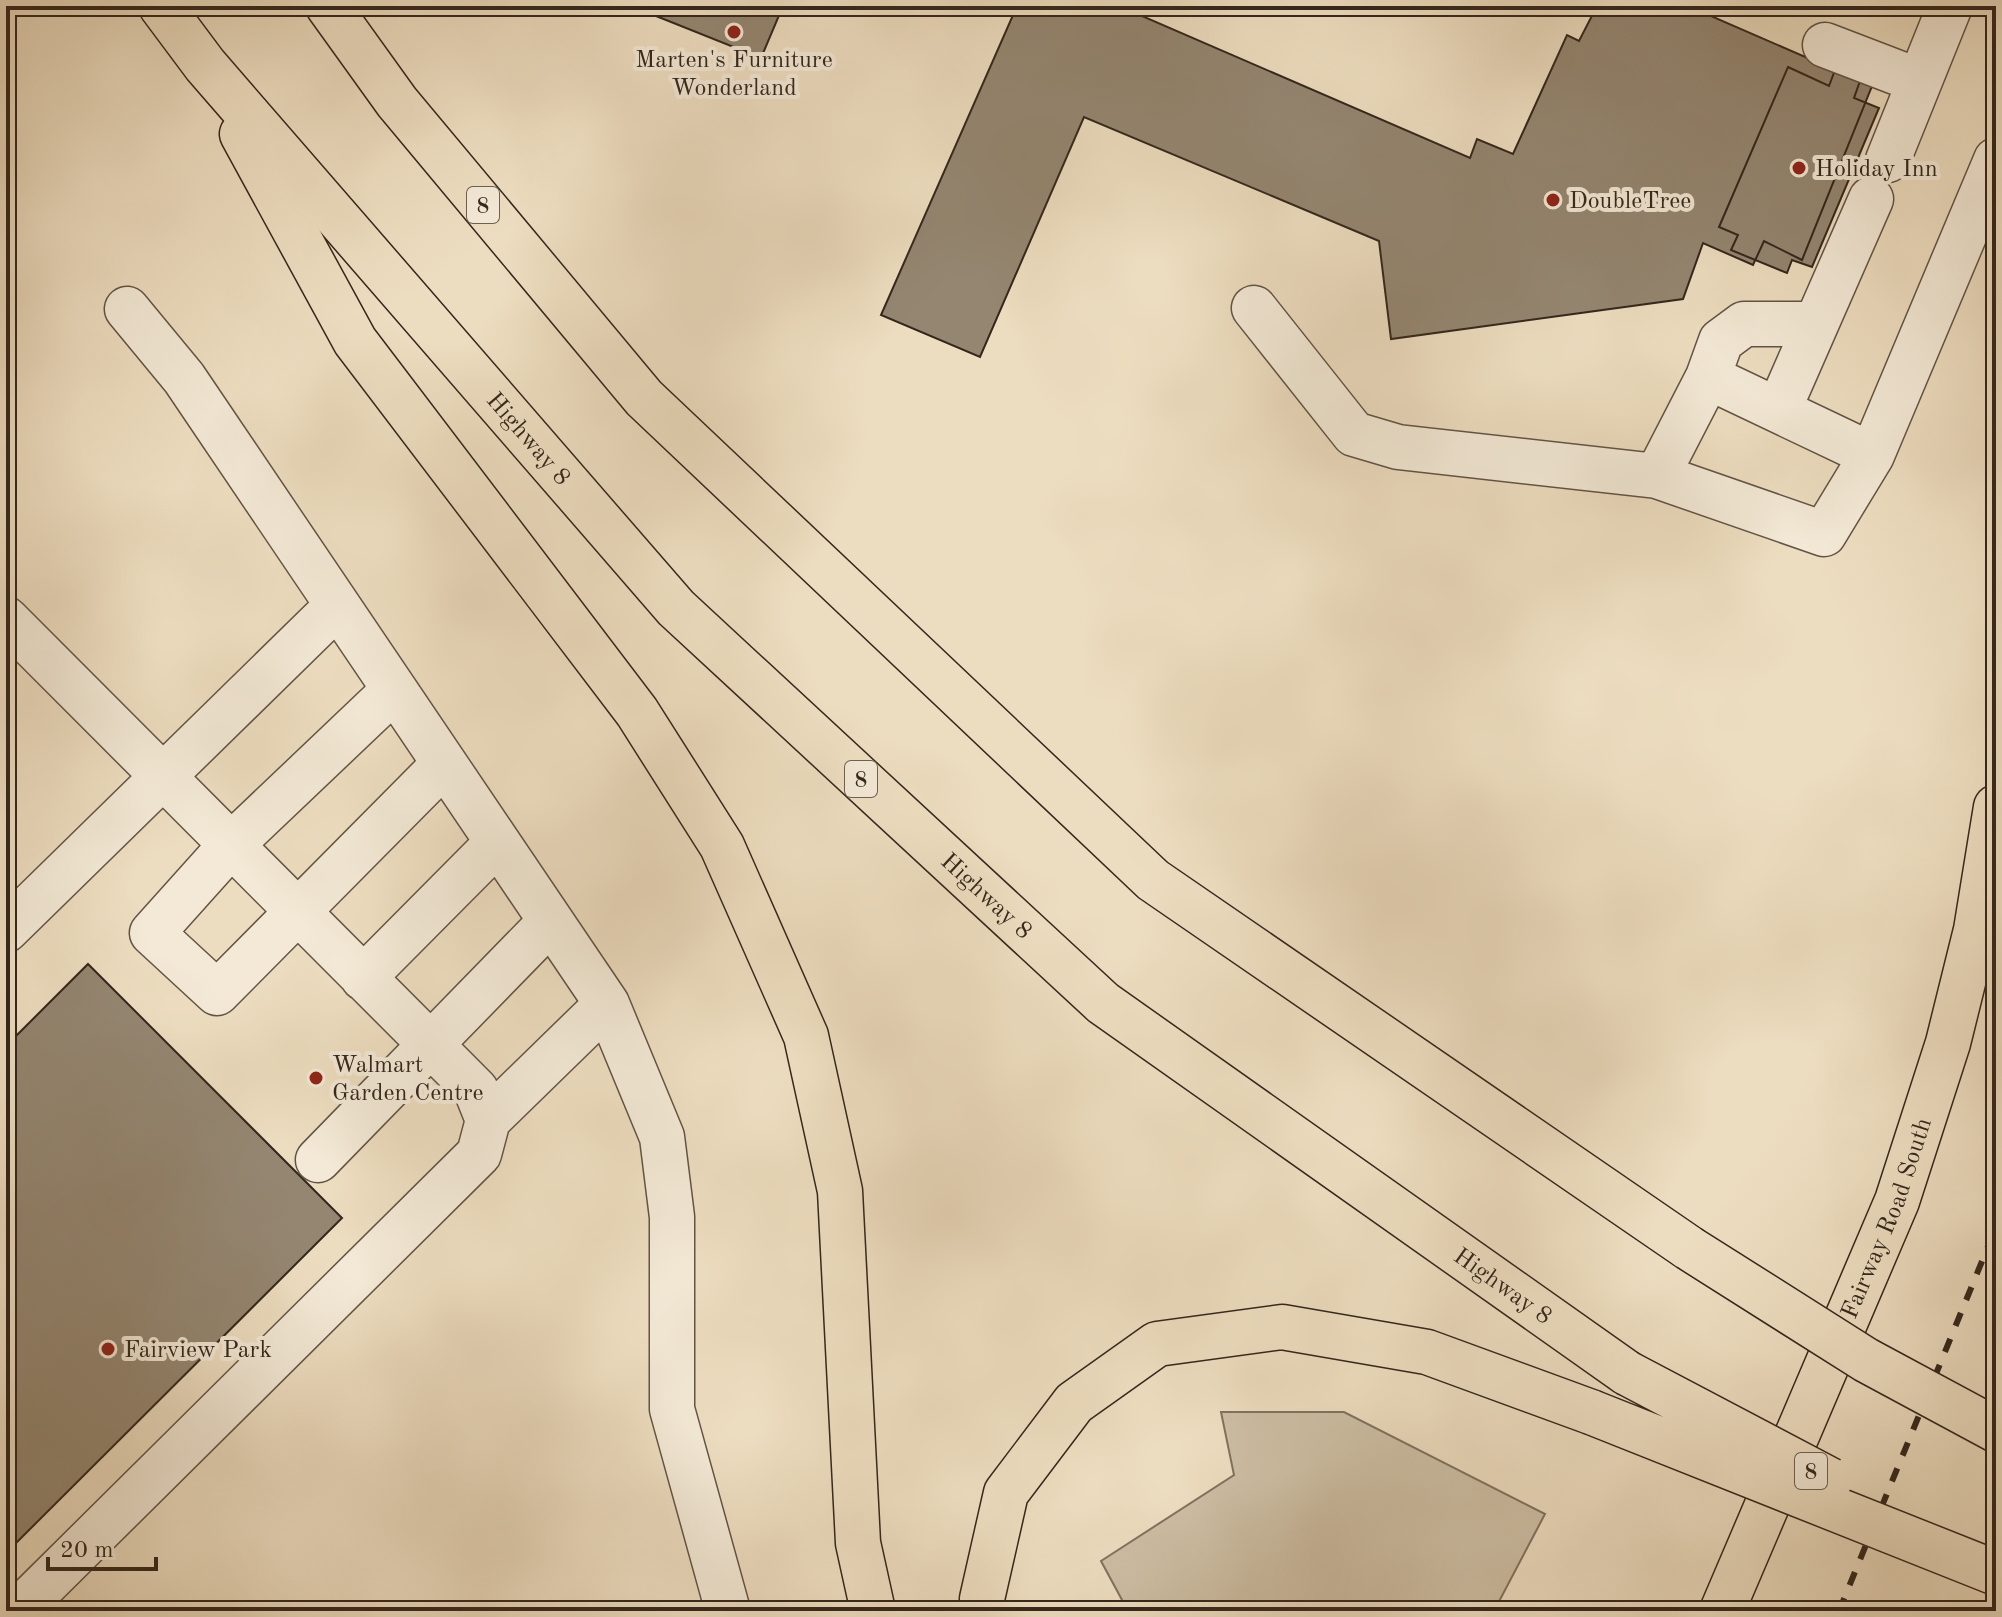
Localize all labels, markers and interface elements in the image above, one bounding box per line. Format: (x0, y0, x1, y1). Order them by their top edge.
marker: Marten's Furniture Wonderland (725, 23, 743, 41)
place label: Marten's Furniture Wonderland (635, 49, 833, 101)
place label: Holiday Inn (1815, 158, 1938, 182)
marker: Holiday Inn (1790, 159, 1808, 177)
road number: 8 (467, 187, 499, 223)
place label: DoubleTree (1569, 190, 1691, 214)
marker: DoubleTree (1544, 191, 1562, 209)
street label: Highway 8 (481, 389, 574, 491)
road number: 8 (845, 761, 877, 797)
street label: Highway 8 (936, 850, 1036, 945)
place label: Walmart Garden Centre (332, 1054, 484, 1106)
marker: Walmart Garden Centre (307, 1069, 325, 1087)
street label: Fairway Road South (1838, 1115, 1937, 1323)
street label: Highway 8 (1448, 1244, 1556, 1330)
place label: Fairview Park (124, 1339, 272, 1363)
marker: Fairview Park (99, 1340, 117, 1358)
road number: 8 (1795, 1453, 1827, 1489)
scale bar (48, 1521, 156, 1571)
text: 20 m (60, 1539, 114, 1563)

